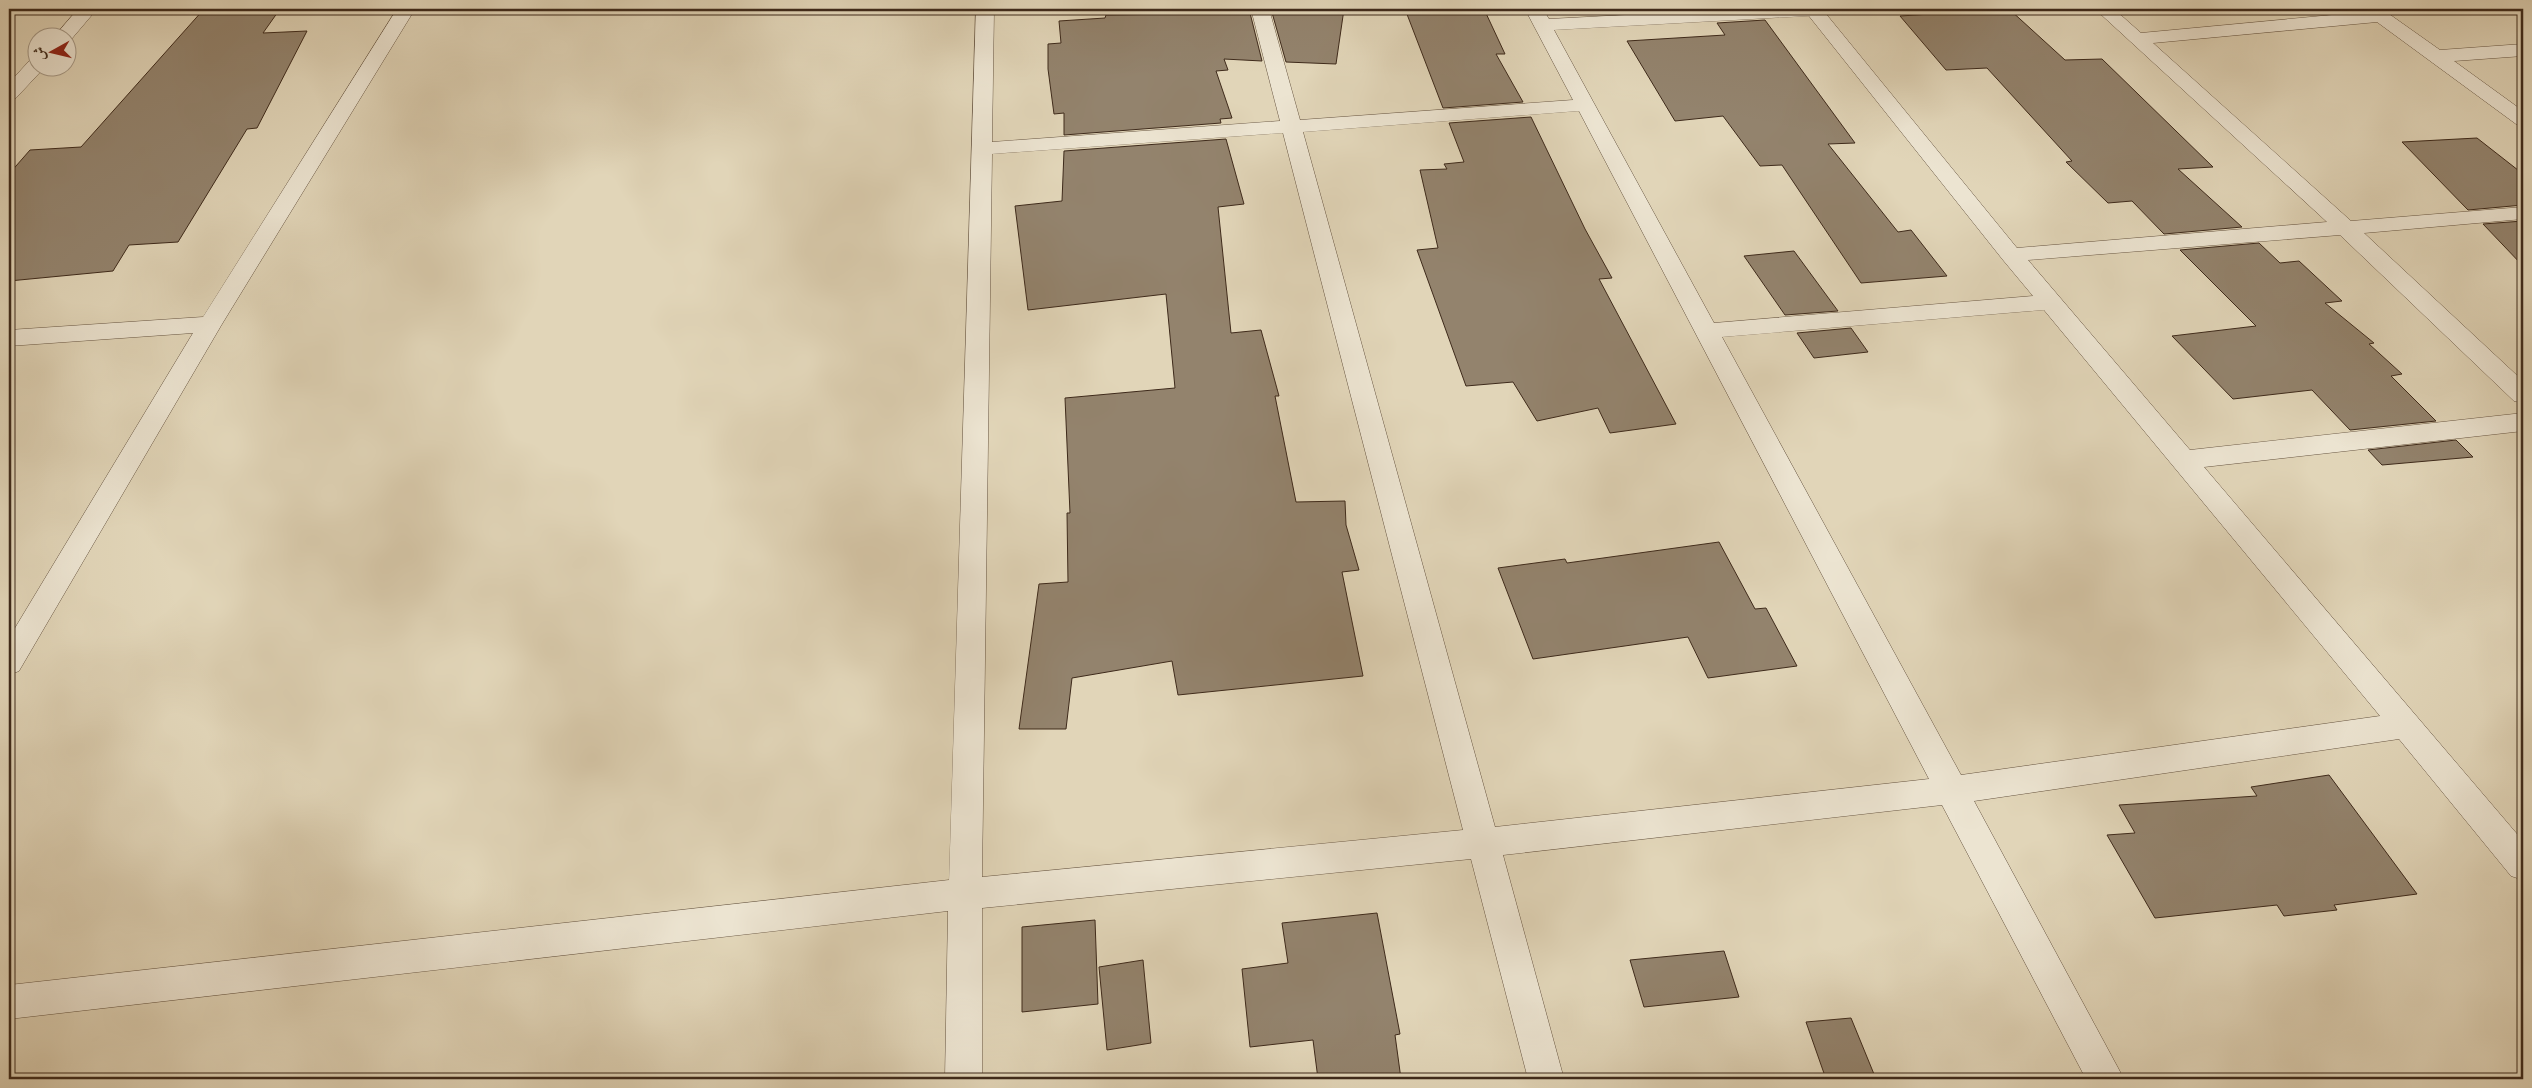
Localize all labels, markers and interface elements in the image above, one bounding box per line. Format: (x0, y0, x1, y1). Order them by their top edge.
north arrow (28, 28, 78, 78)
text: ش (29, 45, 50, 62)

